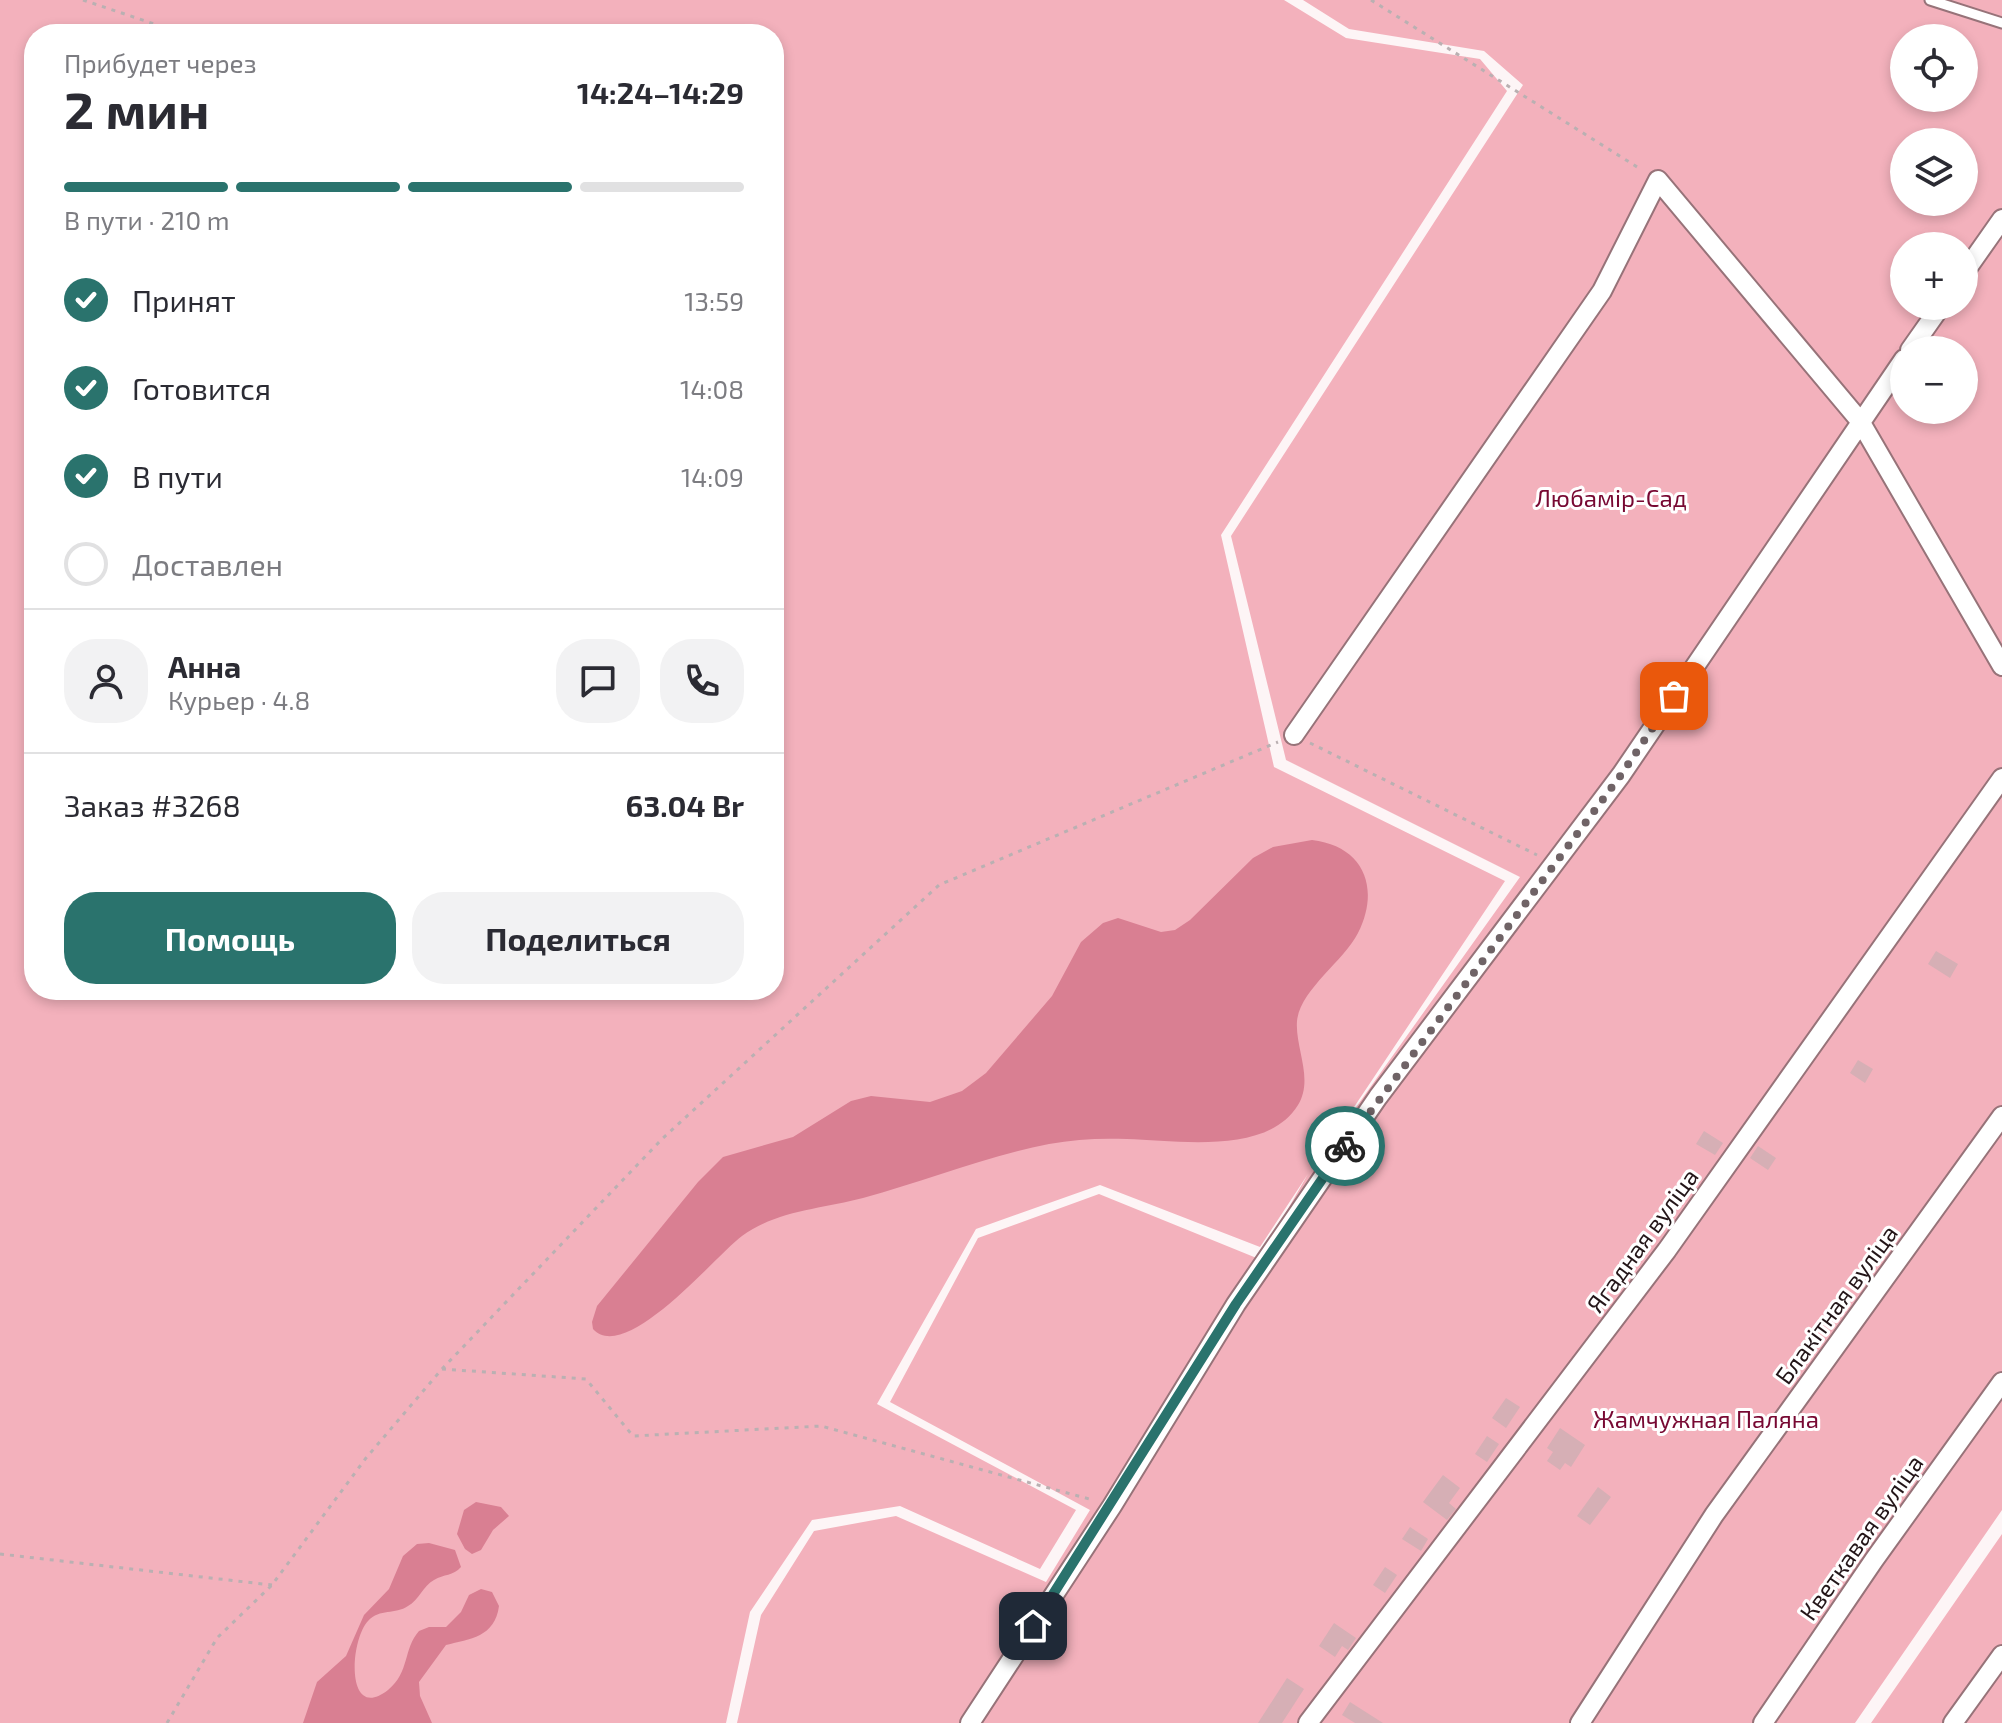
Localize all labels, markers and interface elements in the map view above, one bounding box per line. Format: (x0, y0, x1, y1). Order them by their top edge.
map controls (1890, 24, 1978, 424)
button: locate (1890, 24, 1978, 112)
text: Прибудет через (64, 47, 257, 78)
text: 14:24–14:29 (577, 74, 744, 110)
text: 2 мин (64, 77, 209, 139)
button: layers (1890, 128, 1978, 216)
text: В пути · 210 m (64, 204, 230, 235)
button: + (1890, 232, 1978, 320)
icon: check (64, 278, 108, 322)
text: Принят (132, 282, 236, 318)
text: 13:59 (684, 285, 744, 316)
button: − (1890, 336, 1978, 424)
icon: check (64, 366, 108, 410)
text: Готовится (132, 370, 271, 406)
text: 14:08 (680, 373, 744, 404)
icon: check (64, 454, 108, 498)
text: В пути (132, 458, 223, 494)
text: 14:09 (681, 461, 744, 492)
park label: Любамір-Сад (1535, 483, 1687, 512)
text: Доставлен (132, 546, 283, 582)
button: person (64, 639, 148, 723)
button: chat (556, 639, 640, 723)
button: phone (660, 639, 744, 723)
text: Анна (168, 648, 241, 684)
pin (1640, 662, 1708, 730)
icon: bag (1652, 674, 1696, 718)
text: Курьер · 4.8 (168, 684, 310, 715)
text: Заказ #3268 (64, 787, 241, 823)
text: 63.04 Br (625, 787, 744, 823)
button: Помощь (64, 892, 396, 984)
button: Поделиться (412, 892, 744, 984)
courier (1305, 1106, 1385, 1186)
icon: bike (1323, 1124, 1367, 1168)
street label: Ягадная вуліца (1580, 1162, 1705, 1318)
street label: Блакітная вуліца (1768, 1219, 1904, 1390)
park label: Жамчужная Паляна (1593, 1404, 1819, 1434)
street label: Кветкавая вуліца (1793, 1449, 1929, 1626)
pin (999, 1592, 1067, 1660)
icon: home (1011, 1604, 1055, 1648)

